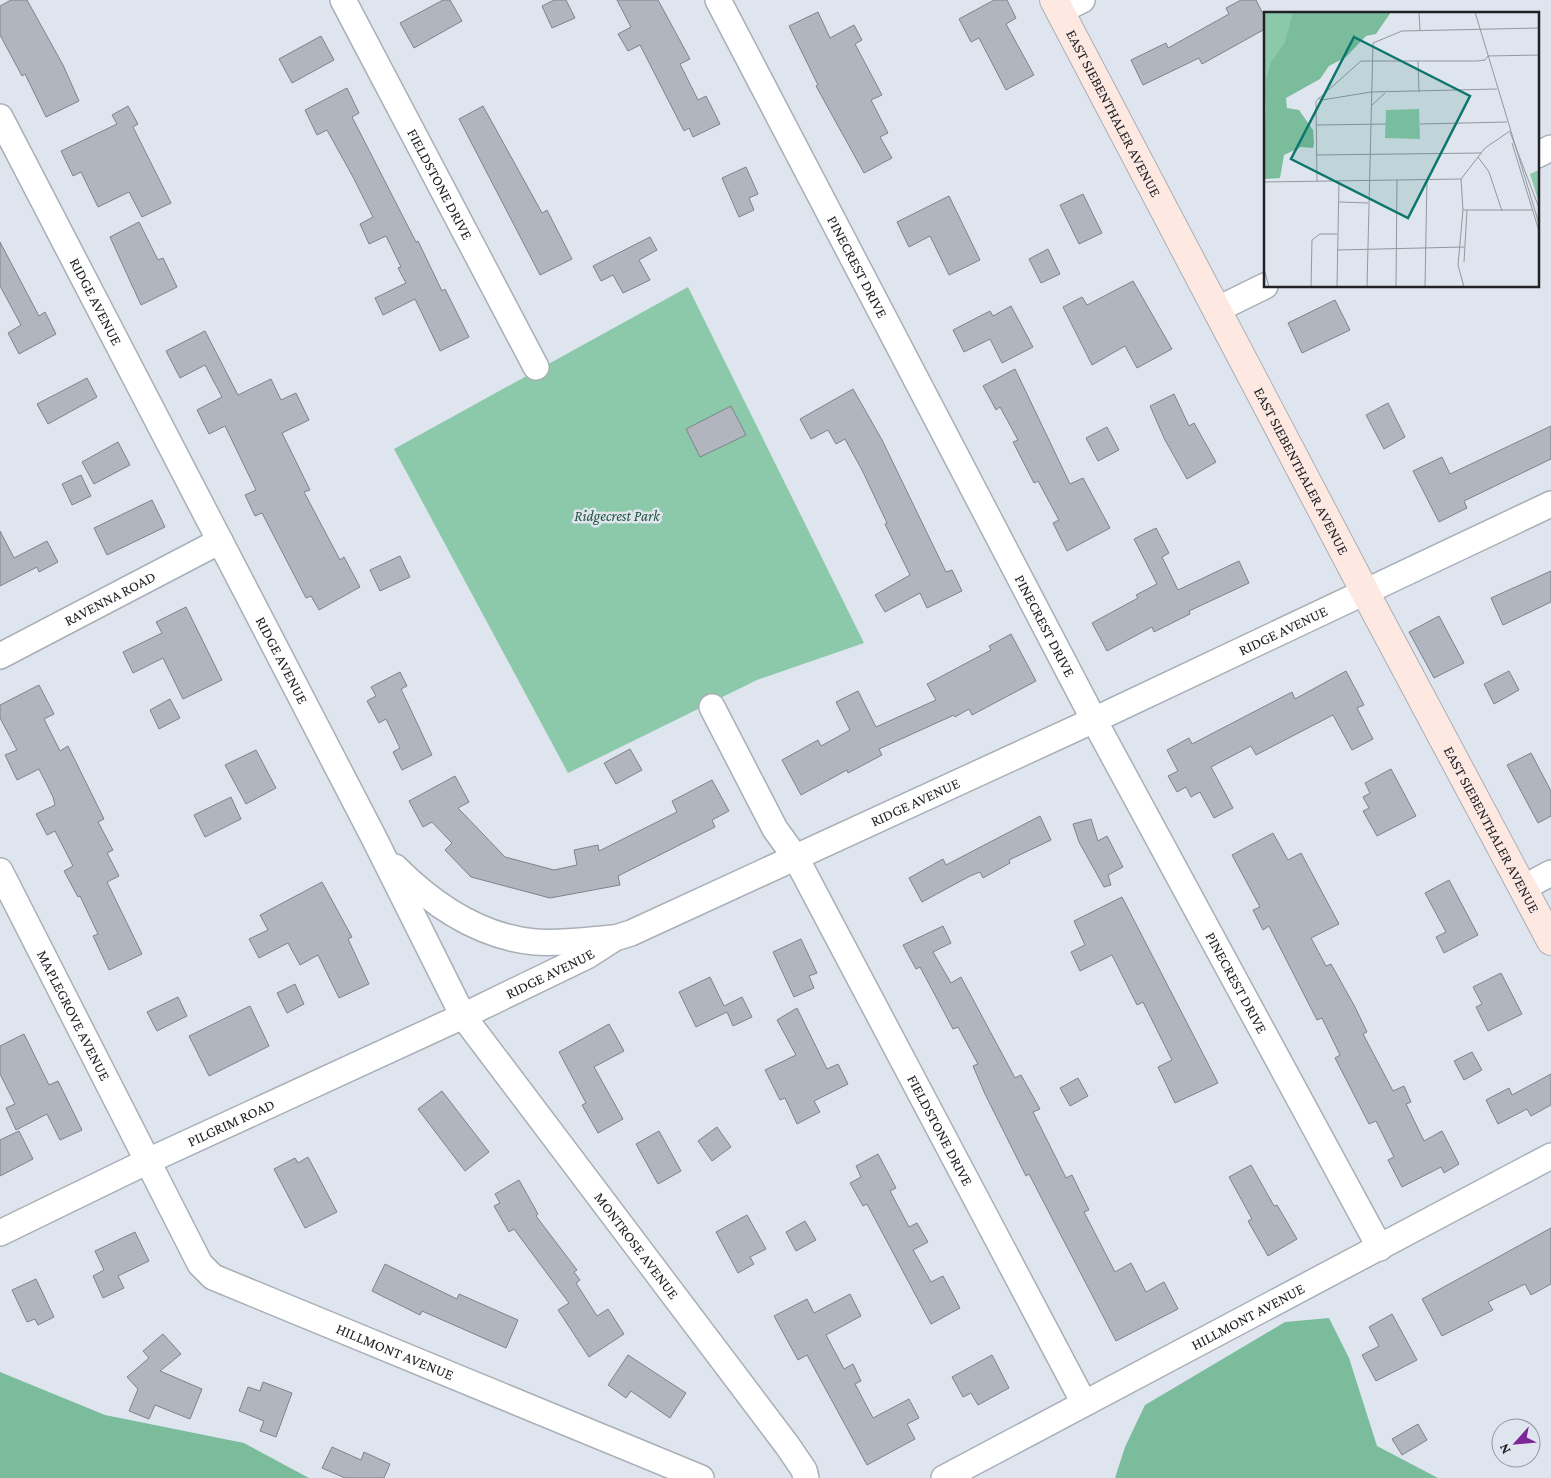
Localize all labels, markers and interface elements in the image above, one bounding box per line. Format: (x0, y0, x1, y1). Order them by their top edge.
inset map (1264, 12, 1538, 288)
street label: EAST SIEBENTHALER AVENUE (1063, 27, 1164, 200)
street label: FIELDSTONE DRIVE (404, 126, 476, 242)
street label: PINECREST DRIVE (824, 213, 891, 321)
street label: RIDGE AVENUE (67, 255, 125, 348)
street label: EAST SIEBENTHALER AVENUE (1251, 385, 1352, 557)
park label: Ridgecrest Park (574, 508, 661, 525)
street label: RAVENNA ROAD (62, 568, 158, 629)
street label: PINECREST DRIVE (1012, 572, 1078, 680)
street label: RIDGE AVENUE (1236, 603, 1330, 658)
street label: RIDGE AVENUE (253, 614, 311, 707)
street label: EAST SIEBENTHALER AVENUE (1441, 744, 1543, 916)
street label: RIDGE AVENUE (868, 775, 962, 830)
street label: PINECREST DRIVE (1202, 929, 1270, 1036)
street label: RIDGE AVENUE (503, 946, 597, 1002)
street label: MAPLEGROVE AVENUE (34, 948, 113, 1083)
street label: FIELDSTONE DRIVE (904, 1072, 976, 1188)
street label: PILGRIM ROAD (185, 1096, 277, 1150)
street label: MONTROSE AVENUE (591, 1189, 682, 1302)
street label: HILLMONT AVENUE (1189, 1280, 1307, 1353)
street label: HILLMONT AVENUE (334, 1321, 456, 1383)
north arrow (1491, 1418, 1541, 1468)
text: N (1495, 1441, 1514, 1457)

